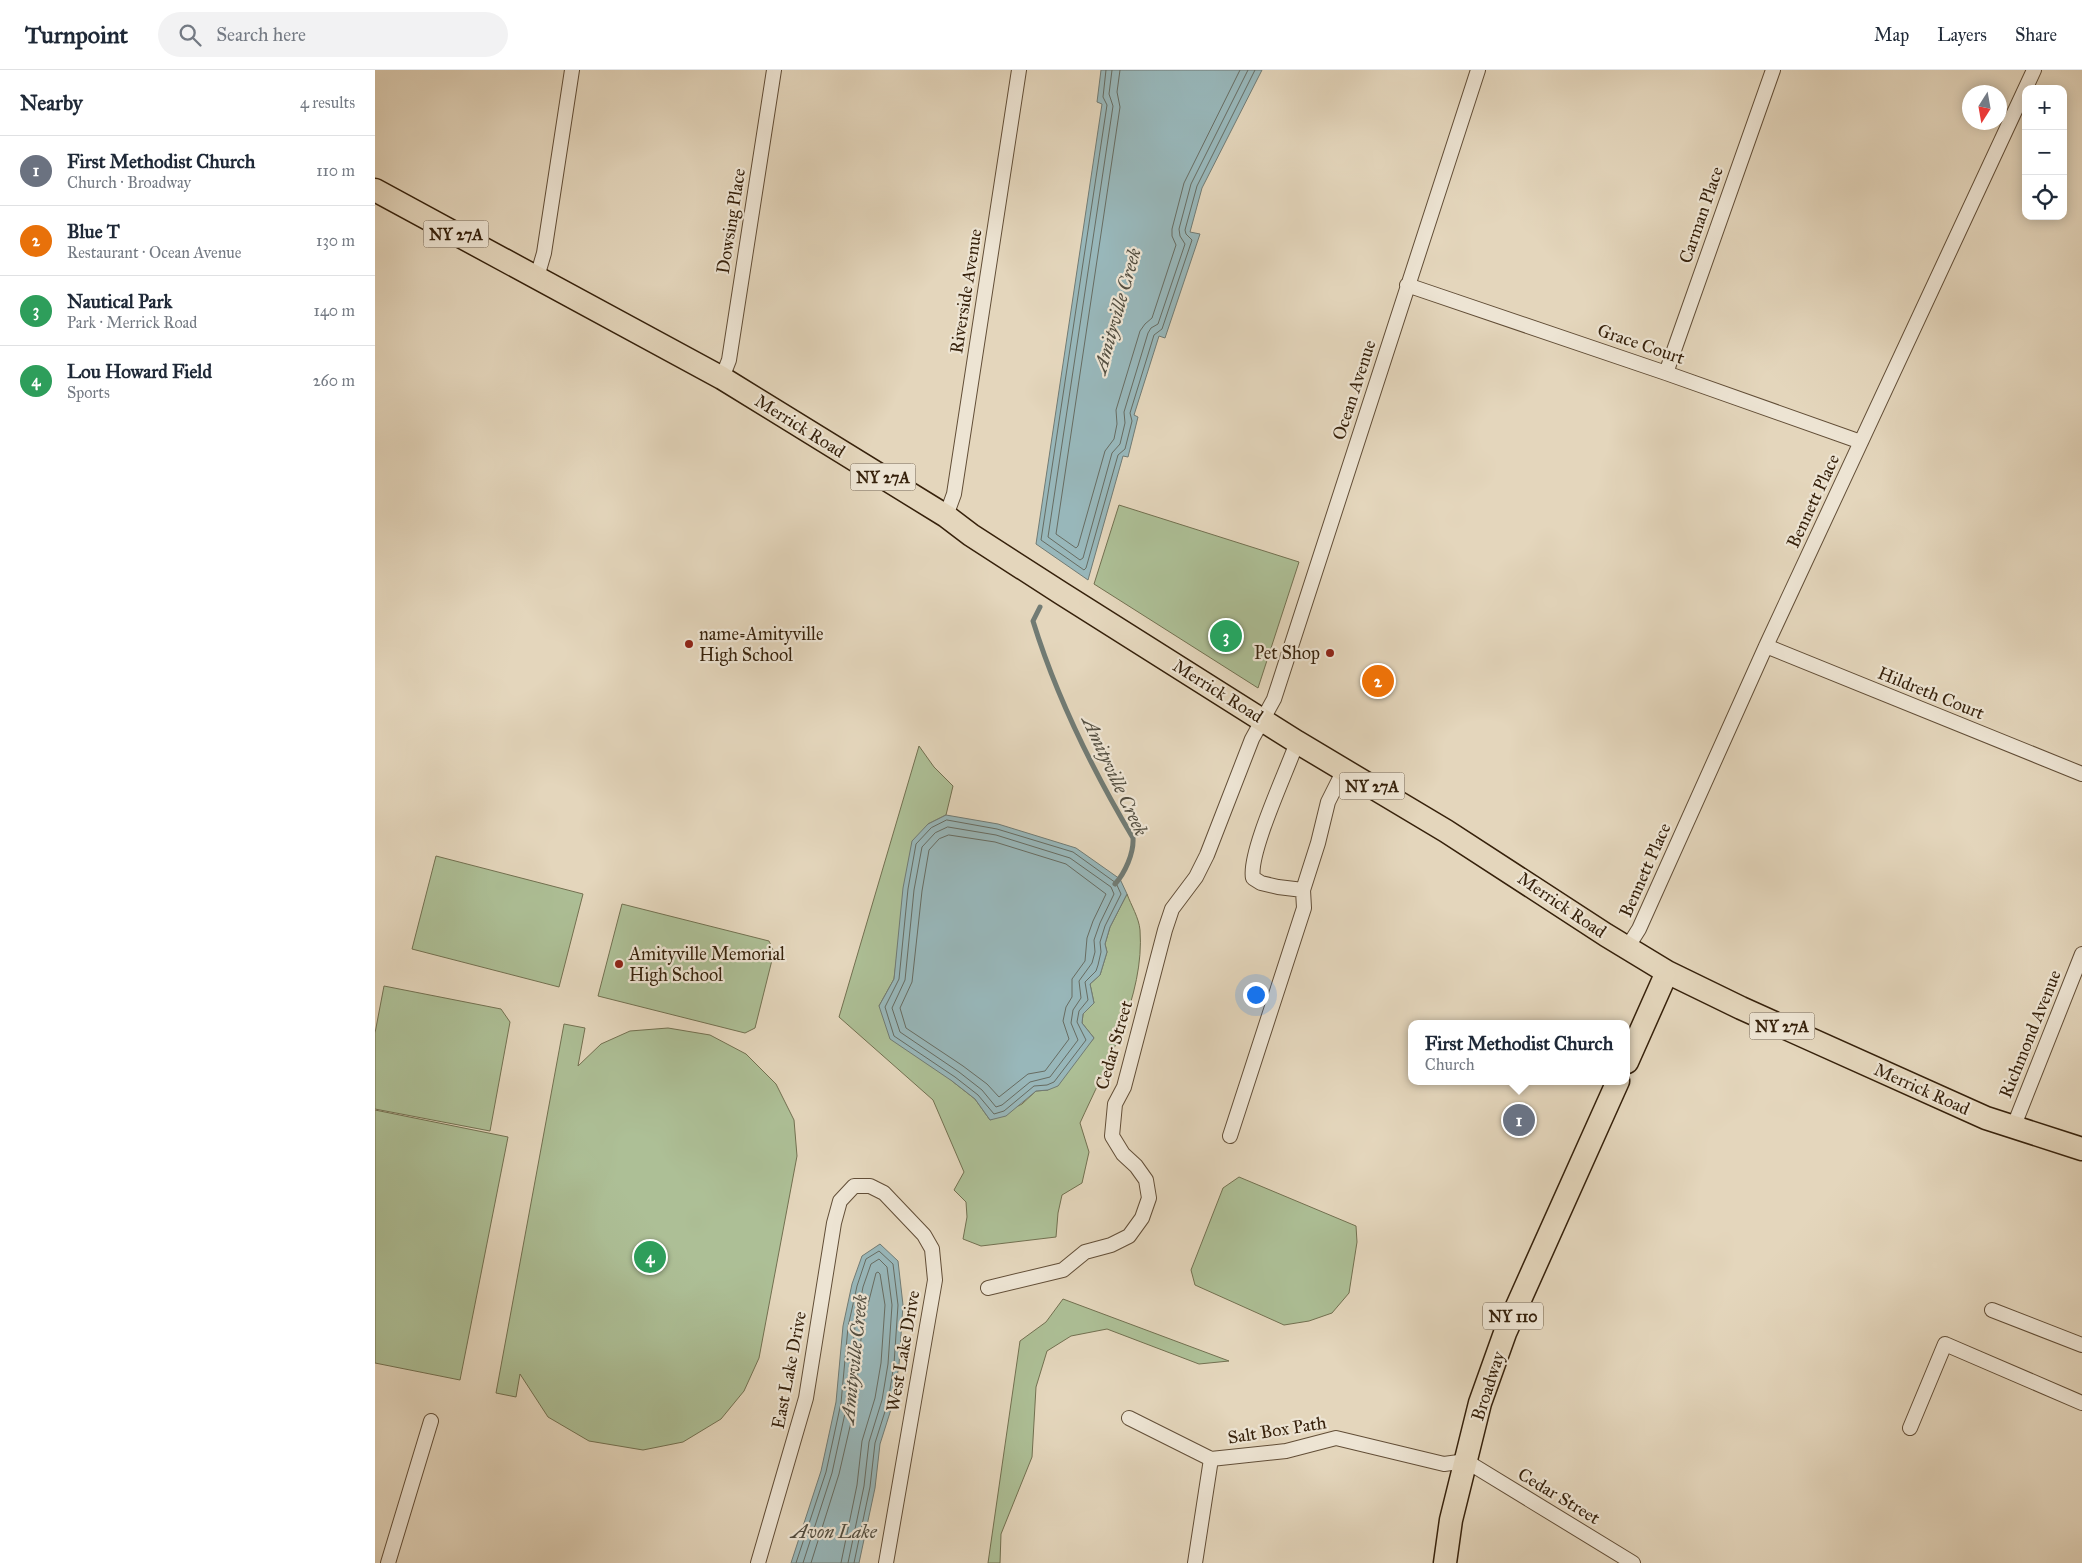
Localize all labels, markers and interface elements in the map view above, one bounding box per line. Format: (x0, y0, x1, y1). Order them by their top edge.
search box (158, 12, 508, 57)
text: Turnpoint (25, 20, 128, 50)
icon: search (176, 21, 204, 49)
text: Search here (216, 23, 306, 46)
text: Map (1874, 24, 1909, 46)
text: Layers (1937, 24, 1987, 46)
text: Share (2015, 24, 2057, 46)
north arrow (1962, 85, 2007, 130)
map controls (2022, 85, 2067, 220)
button: + (2022, 85, 2067, 130)
text: Nearby (20, 90, 83, 116)
text: 4 results (300, 93, 355, 112)
button: − (2022, 130, 2067, 175)
text: First Methodist Church (67, 150, 255, 173)
text: 1 (33, 161, 39, 180)
text: 110 m (316, 161, 355, 180)
street label: Carman Place (1674, 164, 1728, 266)
street label: Dowsing Place (712, 167, 751, 275)
text: Church · Broadway (67, 173, 191, 192)
button: locate (2022, 175, 2067, 220)
text: Blue T (67, 220, 120, 243)
road number: NY 27A (423, 220, 489, 248)
street label: Riverside Avenue (945, 227, 987, 355)
text: 2 (32, 231, 40, 250)
text: 130 m (316, 231, 355, 250)
text: Restaurant · Ocean Avenue (67, 243, 242, 262)
water label: Amityville Creek (1088, 245, 1146, 378)
text: Nautical Park (67, 290, 172, 313)
text: 3 (33, 301, 39, 320)
text: 140 m (314, 301, 355, 320)
text: Park · Merrick Road (67, 313, 197, 332)
street label: Grace Court (1595, 319, 1688, 369)
street label: Ocean Avenue (1327, 337, 1381, 443)
text: Lou Howard Field (67, 360, 212, 383)
text: 4 (32, 371, 40, 390)
text: 260 m (313, 371, 355, 390)
text: Sports (67, 383, 110, 402)
street label: Merrick Road (751, 390, 849, 462)
street label: Bennett Place (1782, 451, 1844, 551)
road number: NY 27A (851, 464, 915, 491)
pin: 3 (1210, 617, 1242, 655)
place label: name=Amityville High School (699, 623, 823, 667)
marker: name=Amityville High School (683, 638, 695, 650)
place label: Pet Shop (1254, 642, 1320, 664)
marker: Pet Shop (1324, 647, 1336, 659)
street label: Merrick Road (1169, 655, 1267, 727)
pin: 2 (1362, 662, 1394, 700)
street label: Hildreth Court (1875, 662, 1988, 725)
water label: Amityville Creek (1076, 711, 1153, 840)
road number: NY 27A (1339, 772, 1405, 799)
street label: Bennett Place (1614, 819, 1676, 921)
street label: Merrick Road (1513, 867, 1611, 943)
place label: Amityville Memorial High School (628, 943, 785, 987)
marker: Amityville Memorial High School (613, 958, 625, 970)
street label: Richmond Avenue (1994, 967, 2066, 1101)
your location (1243, 982, 1269, 1008)
street label: Cedar Street (1091, 997, 1137, 1092)
road number: NY 27A (1749, 1012, 1815, 1039)
popup (1408, 1020, 1630, 1085)
text: First Methodist Church (1425, 1032, 1613, 1055)
text: Church (1425, 1055, 1475, 1074)
street label: Merrick Road (1871, 1058, 1973, 1120)
pin: 1 (1503, 1101, 1535, 1139)
pin: 4 (634, 1238, 666, 1276)
street label: West Lake Drive (882, 1289, 924, 1413)
water label: Amityville Creek (836, 1293, 872, 1427)
road number: NY 110 (1483, 1302, 1543, 1330)
street label: East Lake Drive (767, 1309, 811, 1431)
street label: Broadway (1466, 1348, 1510, 1424)
street label: Salt Box Path (1226, 1411, 1328, 1449)
street label: Cedar Street (1514, 1463, 1605, 1529)
water label: Avon Lake (789, 1520, 878, 1543)

